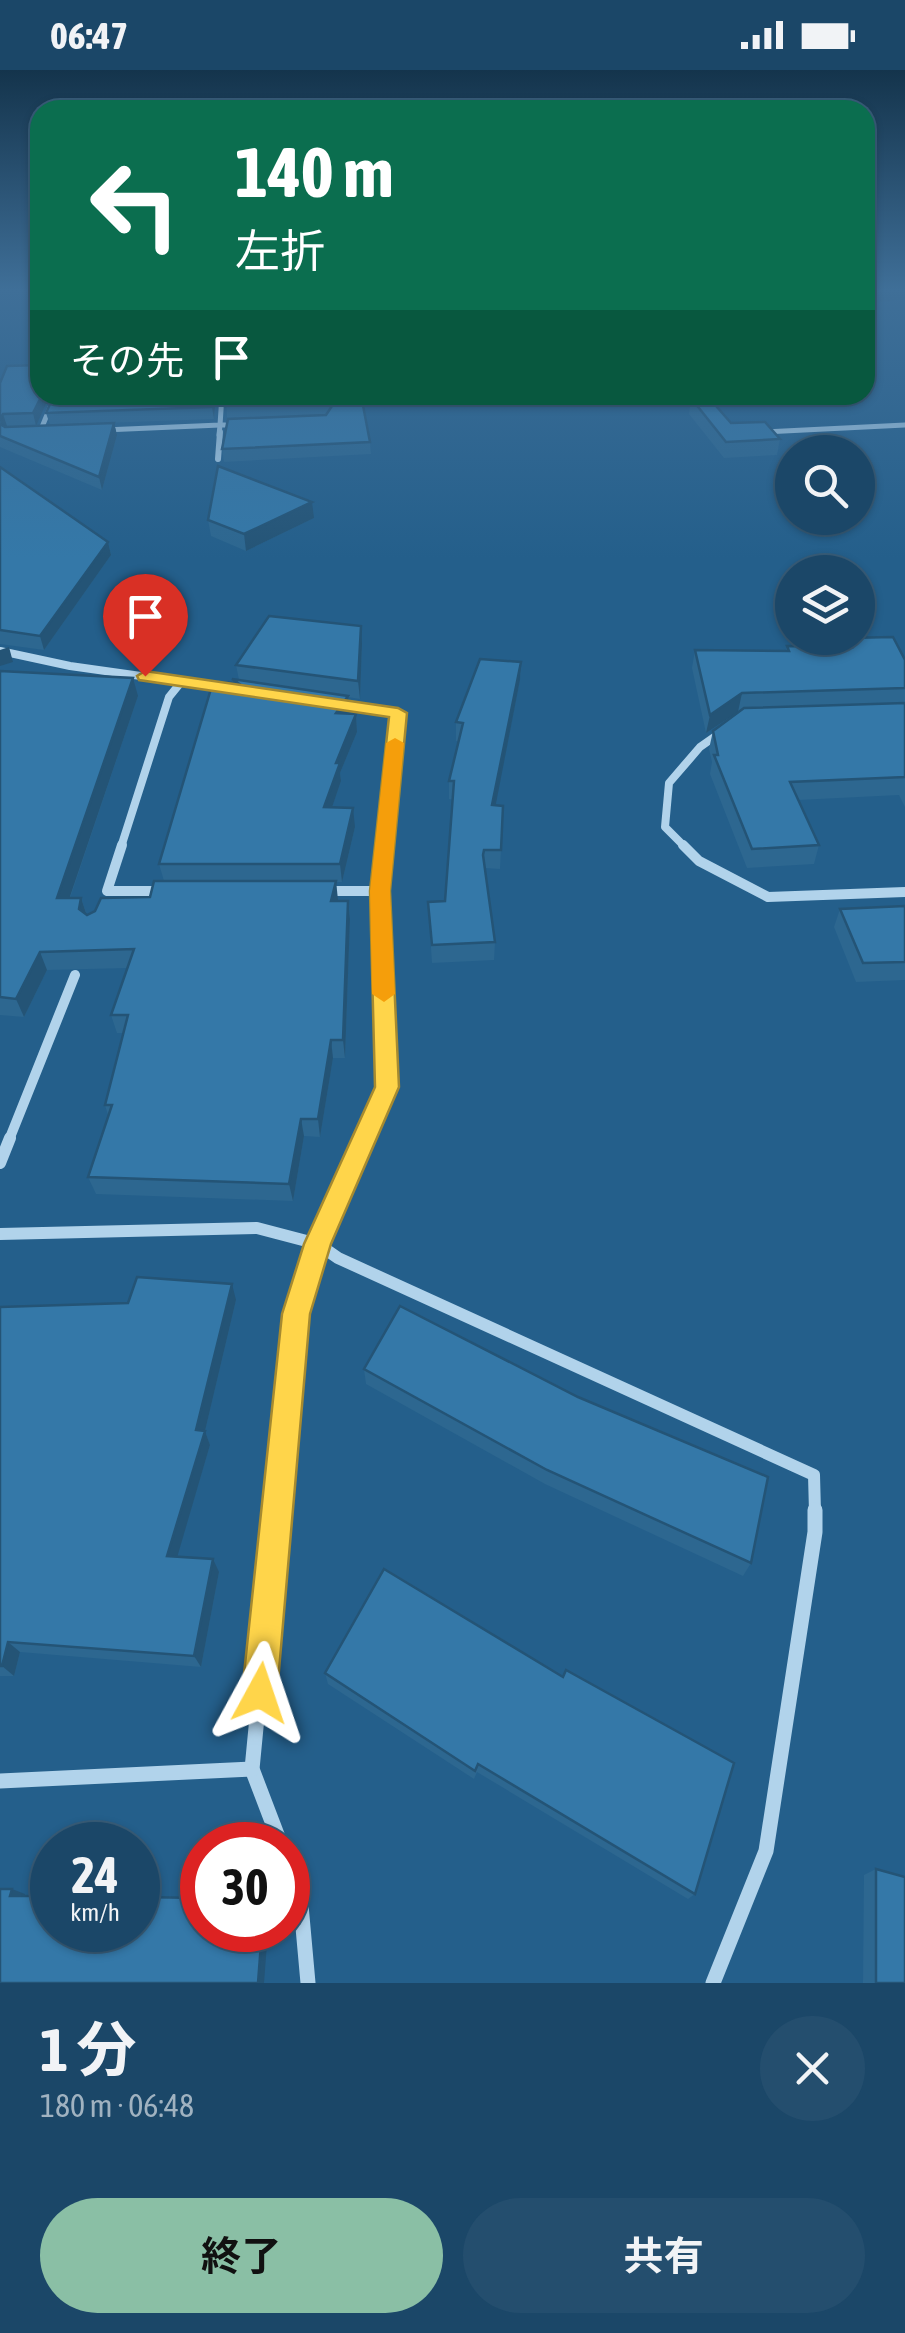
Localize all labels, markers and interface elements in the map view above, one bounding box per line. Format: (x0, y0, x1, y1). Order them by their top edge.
text: 06:47 (50, 14, 128, 57)
text: 140 m (235, 132, 394, 212)
icon: left (70, 140, 200, 270)
text: 左折 (235, 225, 325, 277)
icon: arrive (204, 330, 259, 385)
text: その先 (70, 339, 184, 382)
map controls (775, 435, 875, 655)
button: search (775, 435, 875, 535)
button: layers (775, 555, 875, 655)
pin (103, 574, 188, 677)
icon: arrive (118, 589, 173, 644)
position arrow (208, 1641, 312, 1745)
speed limit sign: 30 (180, 1822, 310, 1952)
text: 24 (71, 1846, 118, 1904)
text: km/h (70, 1898, 120, 1926)
text: 1 分 (40, 2015, 136, 2084)
button: close (760, 2016, 865, 2121)
text: 180 m · 06:48 (40, 2087, 194, 2124)
button: 終了 (40, 2198, 443, 2313)
button: 共有 (463, 2198, 865, 2313)

